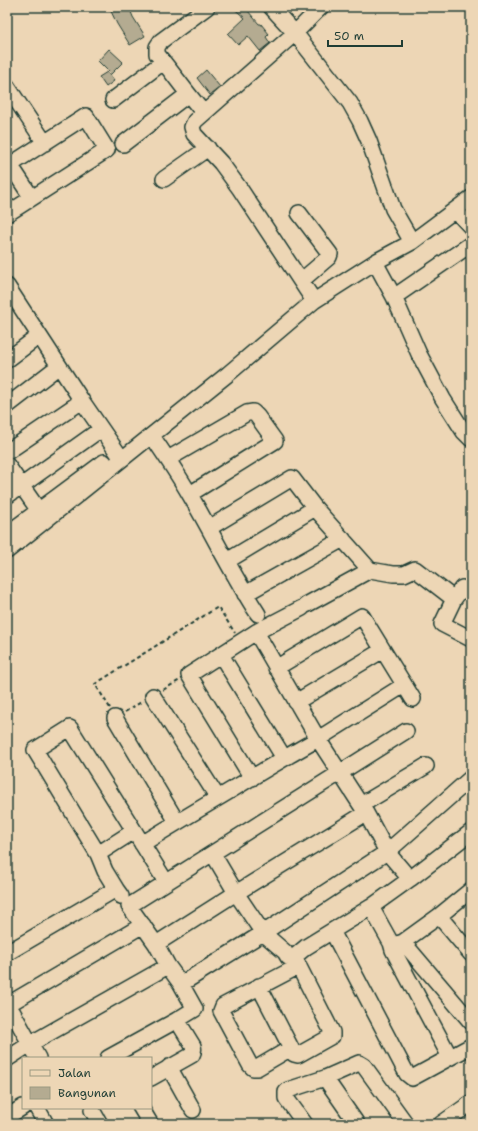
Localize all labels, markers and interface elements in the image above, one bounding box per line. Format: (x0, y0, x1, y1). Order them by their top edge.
scale bar (328, 22, 402, 48)
text: 50 m (334, 28, 364, 44)
legend (22, 1057, 152, 1109)
text: Jalan (58, 1065, 91, 1081)
text: Bangunan (58, 1085, 116, 1101)

